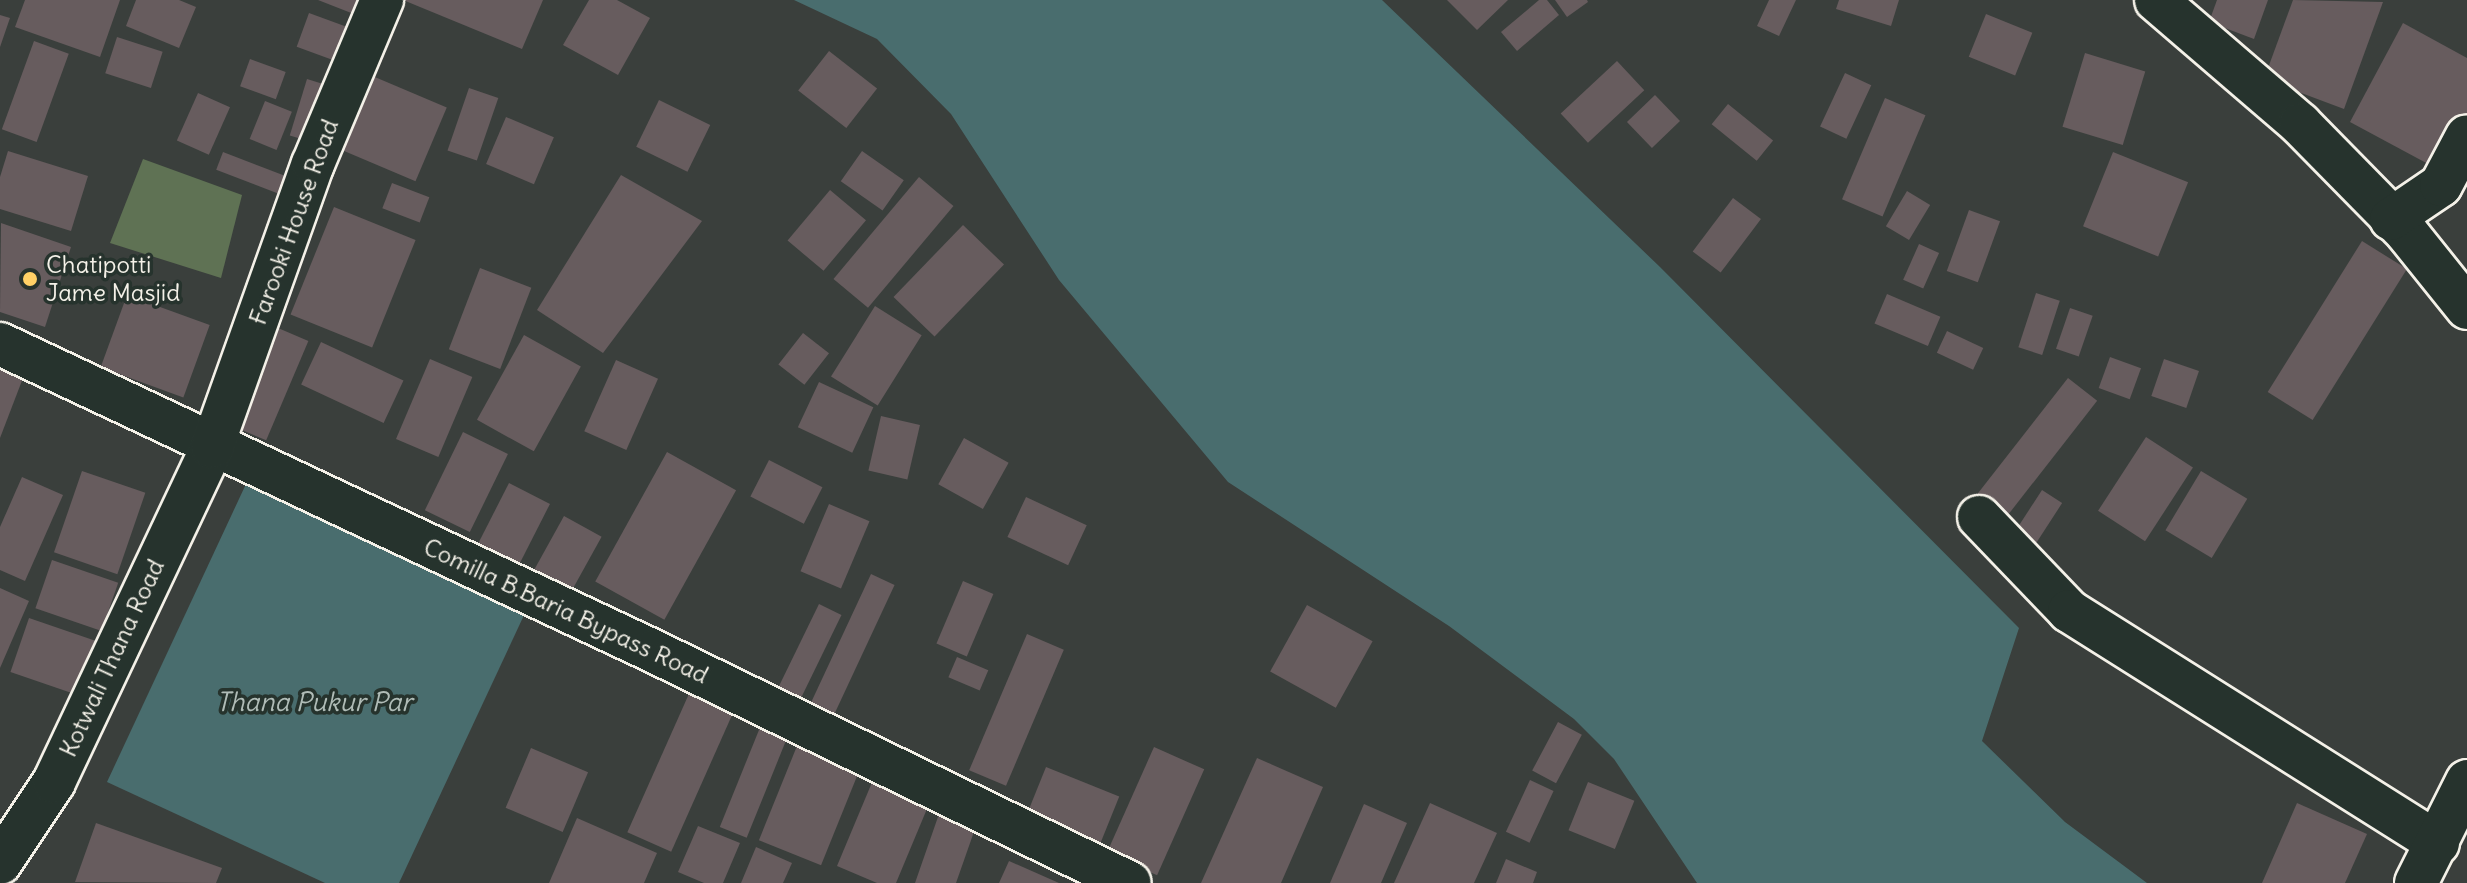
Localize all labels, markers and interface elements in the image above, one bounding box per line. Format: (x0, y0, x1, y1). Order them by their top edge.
street label: Farooki House Road (243, 115, 345, 329)
place label: Chatipotti Jame Masjid (46, 251, 180, 307)
marker: Chatipotti Jame Masjid (21, 270, 39, 288)
street label: Comilla B.Baria Bypass Road (419, 532, 713, 690)
street label: Kotwali Thana Road (54, 555, 170, 761)
water label: Thana Pukur Par (216, 686, 412, 718)

